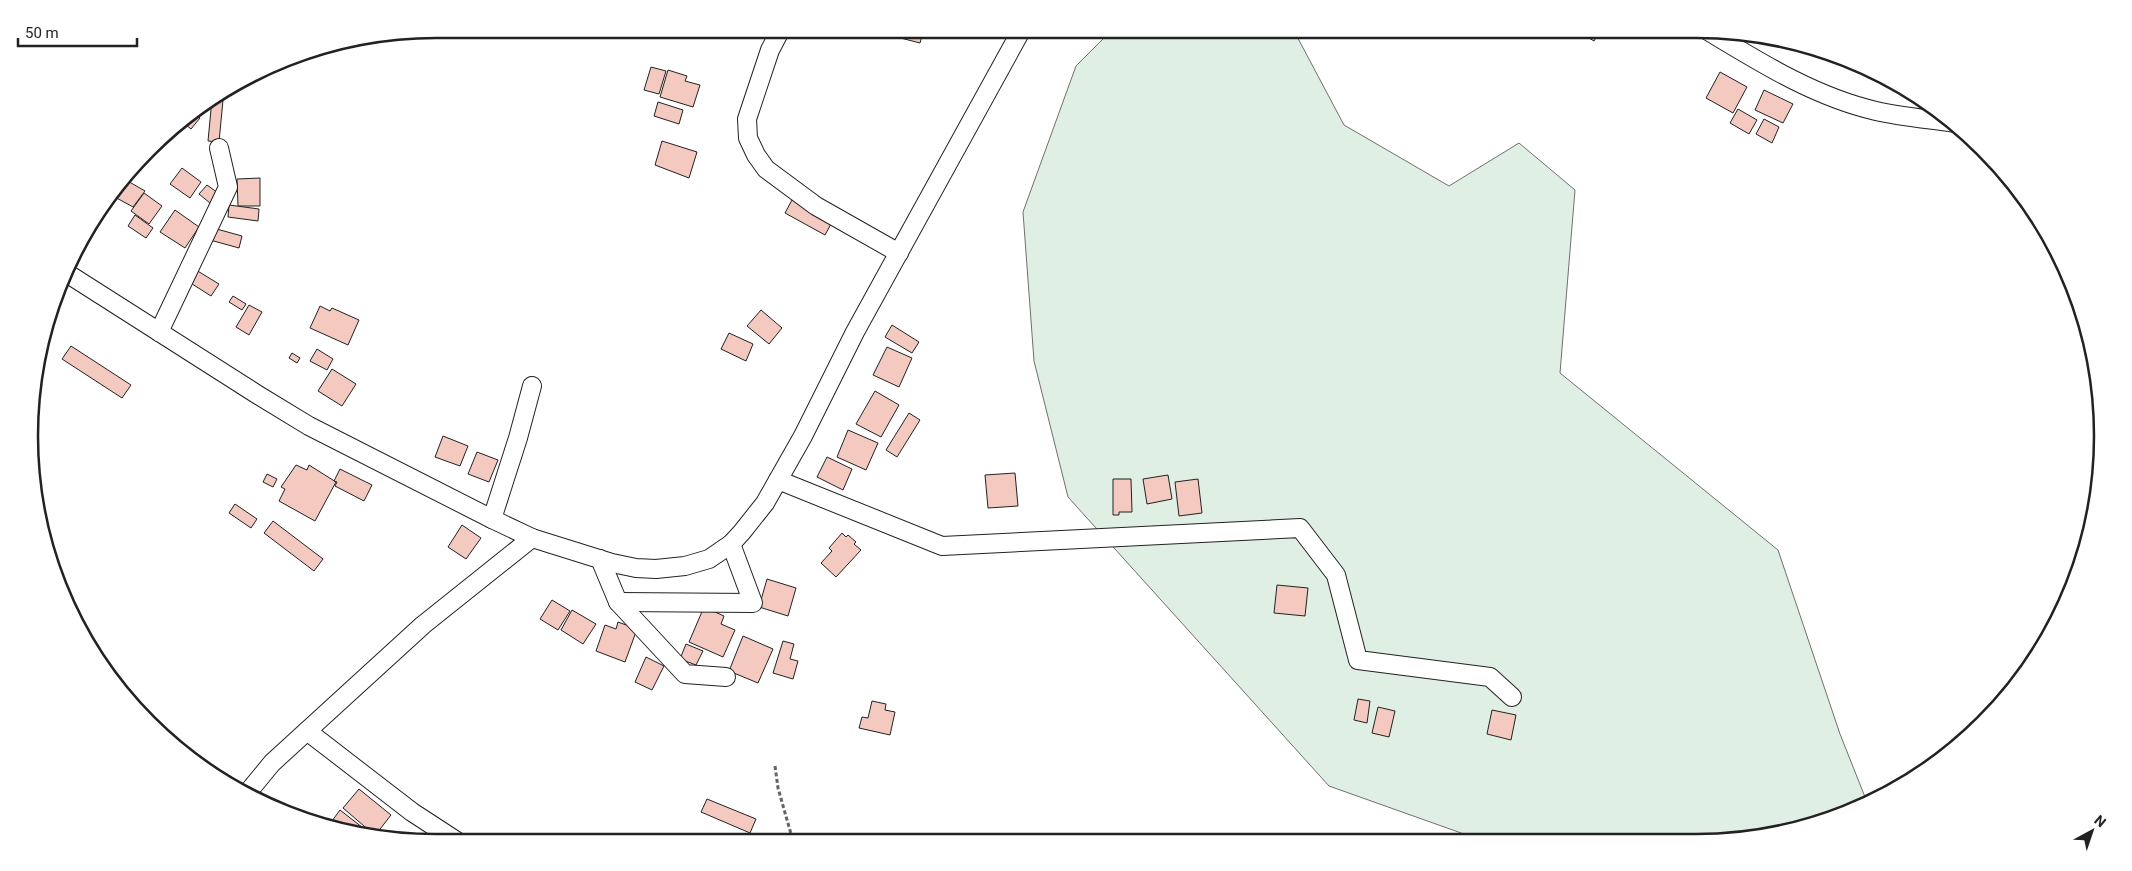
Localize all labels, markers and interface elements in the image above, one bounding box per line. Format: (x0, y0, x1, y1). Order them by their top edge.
scale bar (18, 15, 136, 47)
text: 50 m (25, 24, 59, 42)
north arrow (2067, 806, 2117, 856)
text: N (2091, 812, 2109, 830)

